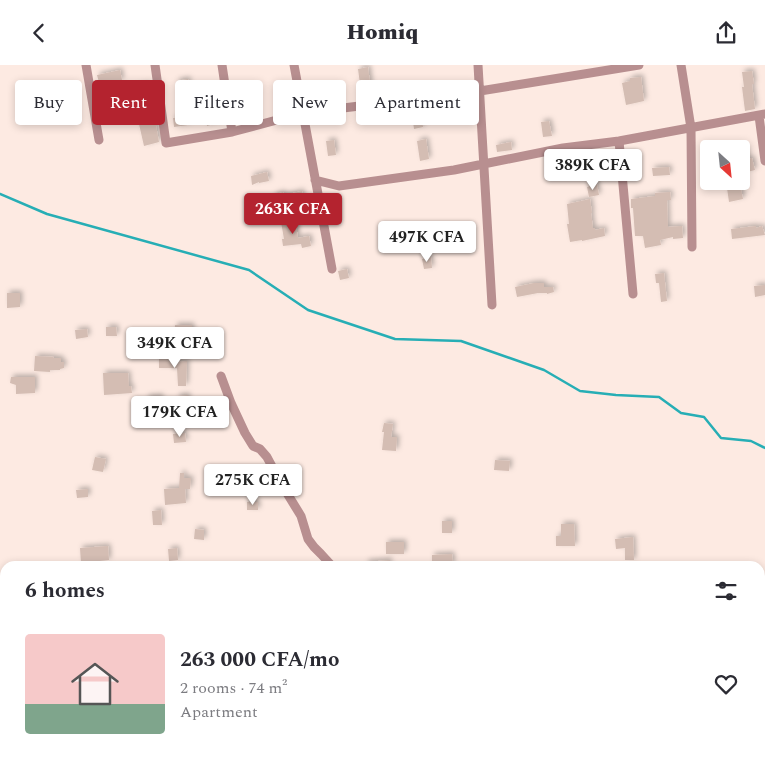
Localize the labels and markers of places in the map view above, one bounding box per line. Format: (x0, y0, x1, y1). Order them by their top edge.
pin: 389K CFA (541, 149, 645, 191)
pin: 263K CFA (241, 193, 345, 235)
pin: 497K CFA (375, 221, 479, 263)
pin: 349K CFA (123, 327, 227, 369)
pin: 179K CFA (128, 395, 232, 438)
pin: 275K CFA (201, 463, 305, 506)

